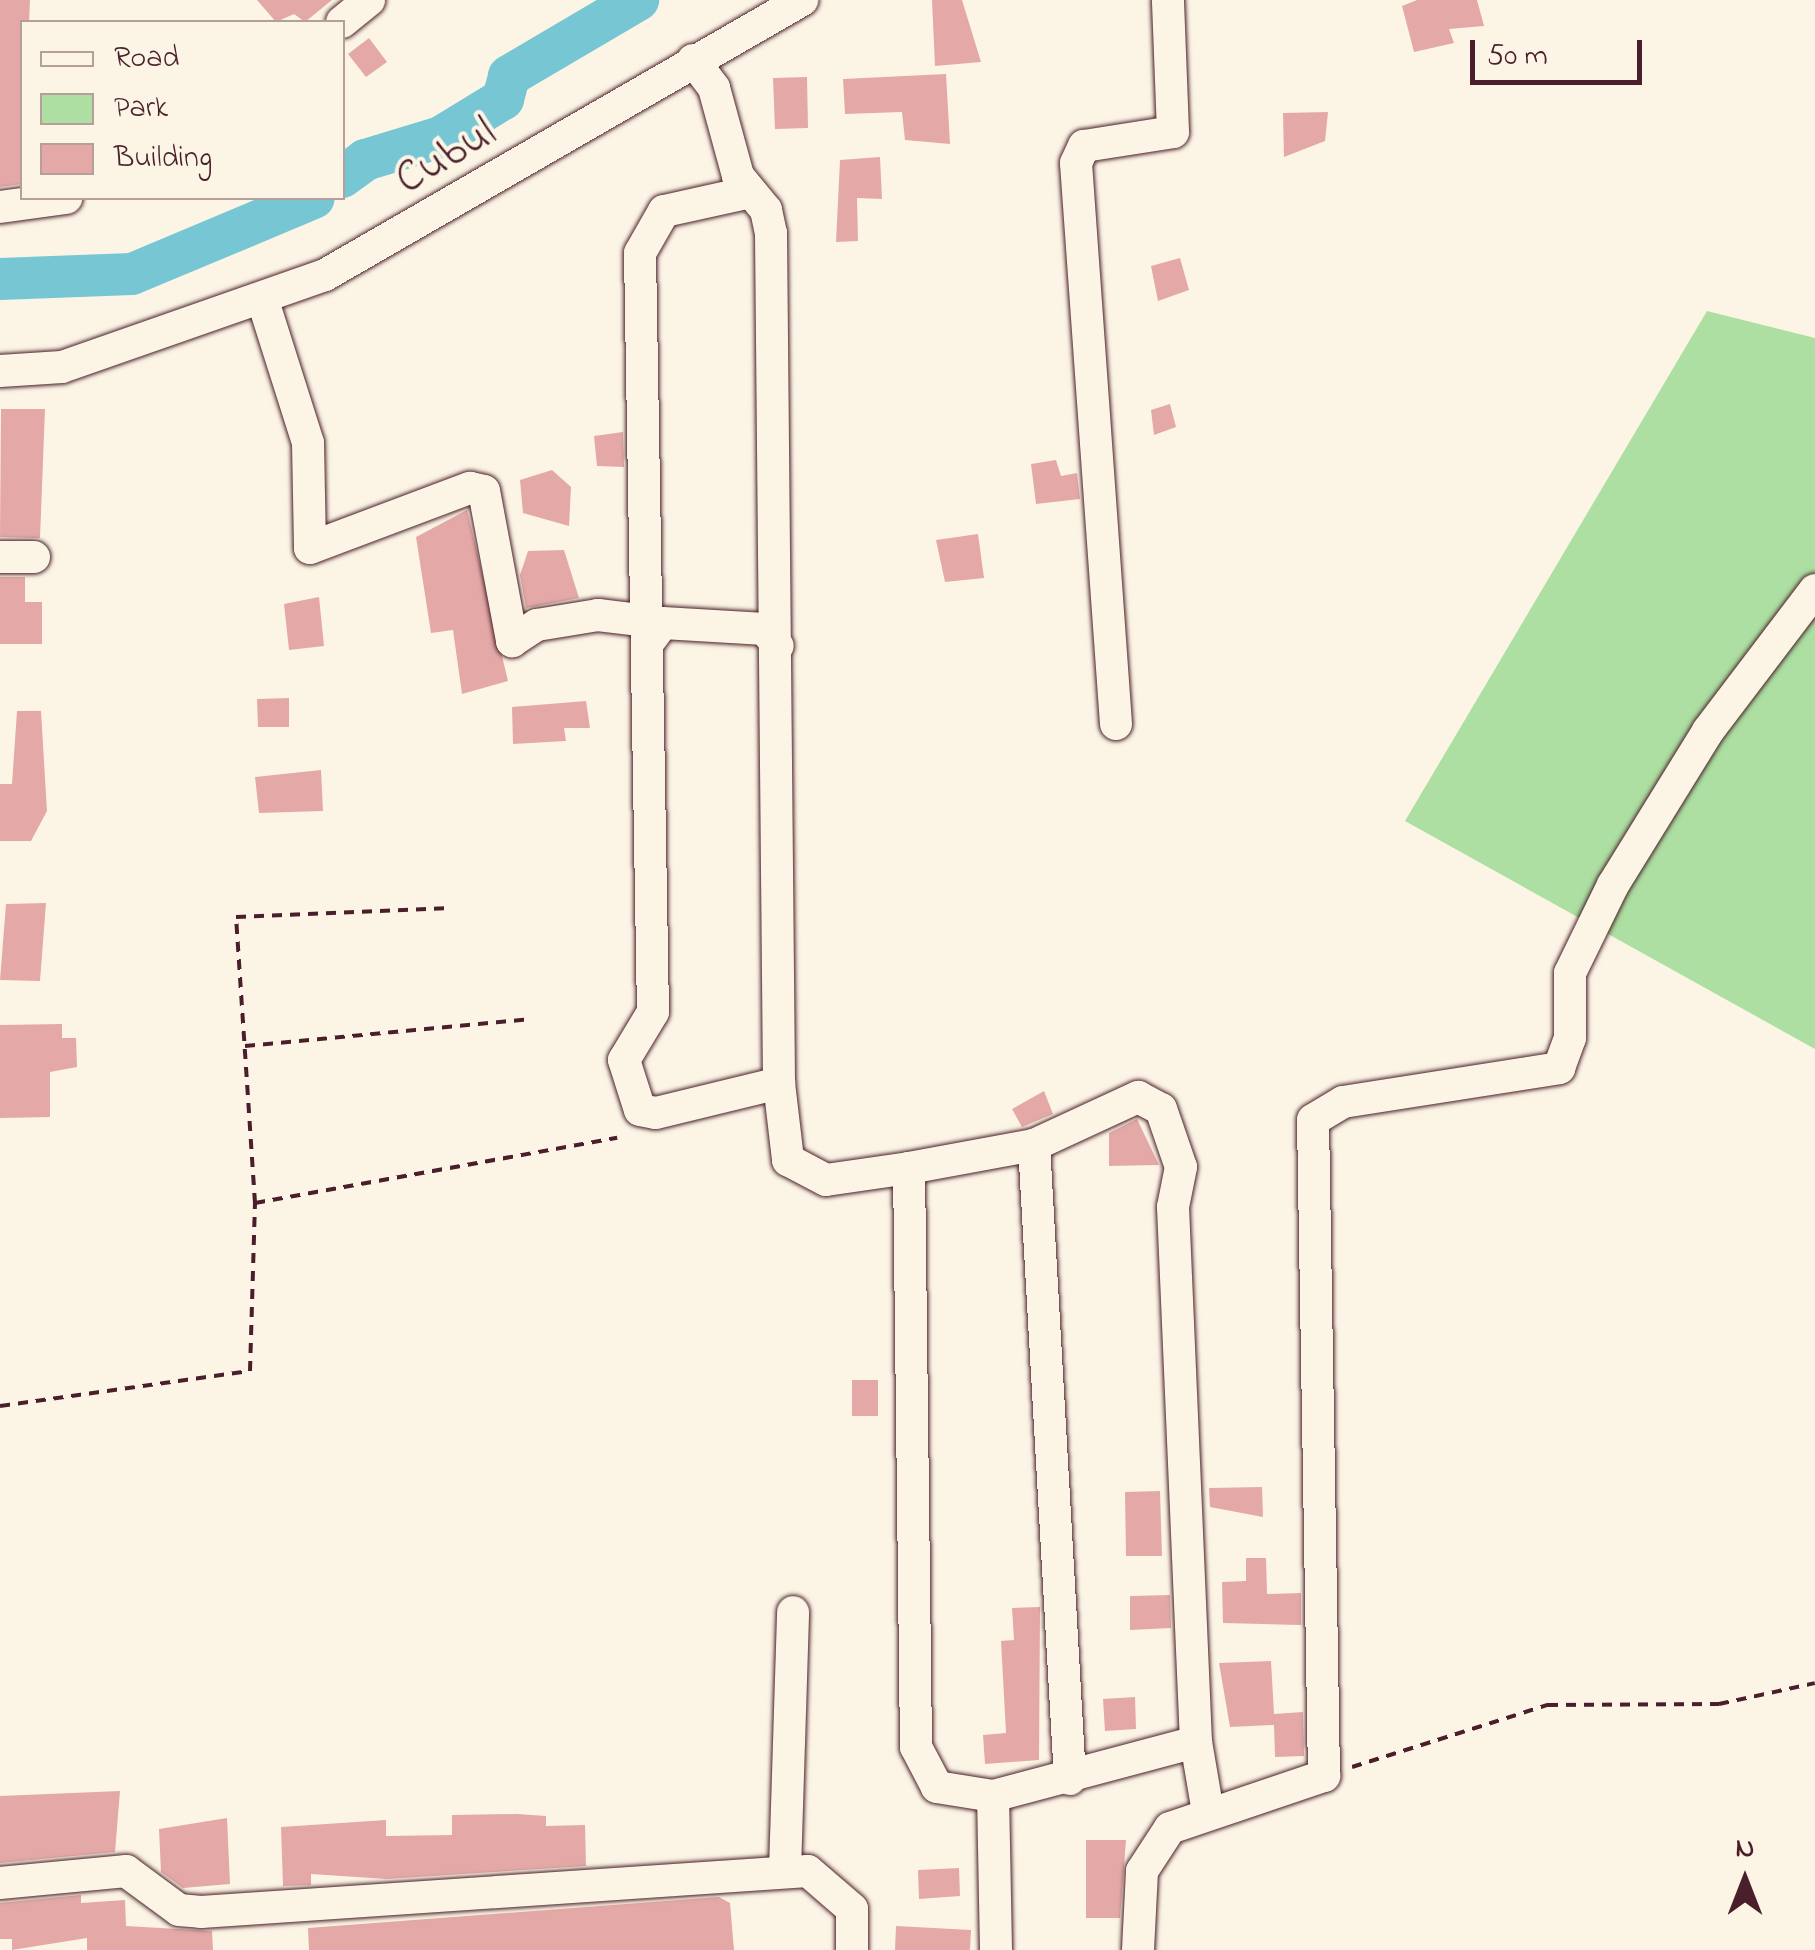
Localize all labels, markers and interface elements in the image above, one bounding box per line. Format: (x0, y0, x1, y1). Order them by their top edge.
legend (20, 20, 345, 200)
scale bar (1475, 20, 1648, 82)
text: 50 m (1487, 35, 1548, 79)
text: Road (114, 37, 179, 81)
text: Park (114, 87, 168, 131)
street label: Cubul (387, 107, 507, 209)
text: Building (114, 137, 212, 181)
text: N (1736, 1829, 1754, 1870)
north arrow (1695, 1830, 1795, 1930)

